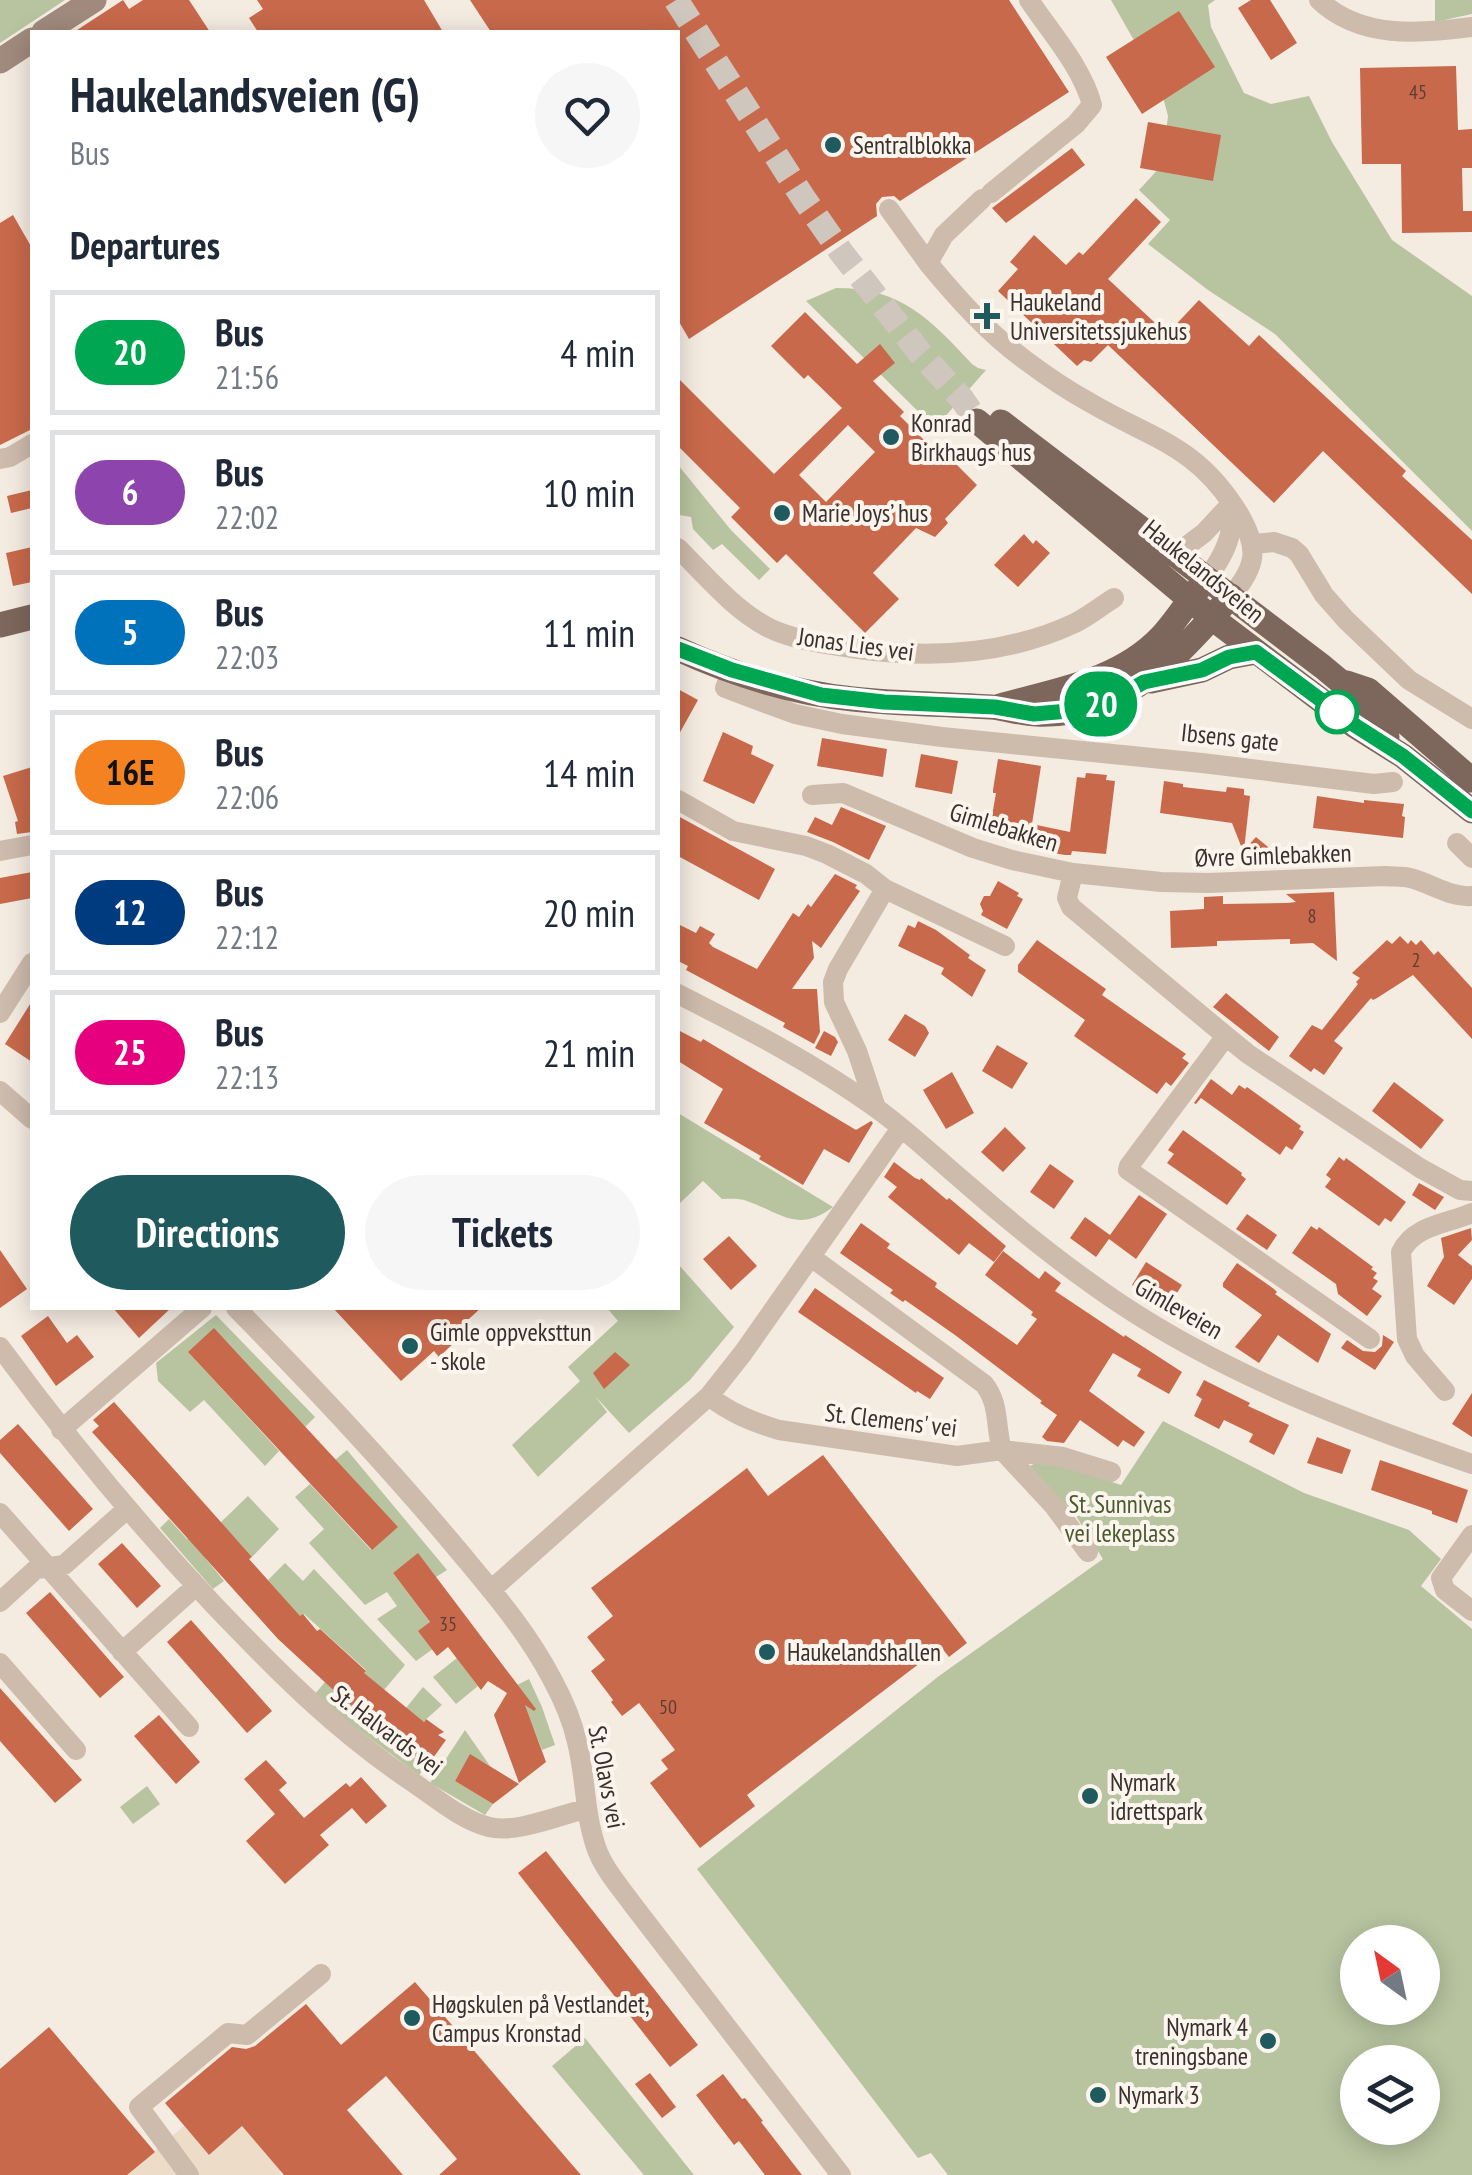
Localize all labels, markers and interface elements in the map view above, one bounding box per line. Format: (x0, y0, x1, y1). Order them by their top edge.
text: Haukelandsveien (G) (70, 63, 420, 125)
button: heart (535, 63, 640, 168)
house number: 45 (1409, 79, 1427, 105)
place label: Sentralblokka (853, 129, 971, 161)
text: Bus (70, 132, 110, 174)
marker: Sentralblokka (822, 134, 844, 156)
text: Departures (70, 220, 220, 269)
place label: Haukeland Universitetssjukehus (1010, 286, 1187, 347)
marker: Haukeland Universitetssjukehus (974, 303, 1000, 329)
text: Bus (215, 307, 264, 356)
text: 4 min (560, 328, 635, 377)
text: 20 (113, 329, 147, 375)
text: 21:56 (215, 356, 279, 398)
place label: Konrad Birkhaugs hus (911, 407, 1031, 468)
marker: Konrad Birkhaugs hus (880, 426, 902, 448)
text: Bus (215, 447, 264, 496)
text: 10 min (543, 468, 635, 517)
text: 6 (122, 469, 138, 515)
text: 22:02 (215, 496, 279, 538)
place label: Marie Joys’ hus (802, 497, 928, 529)
marker: Marie Joys’ hus (771, 502, 793, 524)
street label: Haukelandsveien (1137, 512, 1271, 630)
text: Bus (215, 587, 264, 636)
text: 11 min (543, 608, 635, 657)
text: 5 (122, 609, 138, 655)
street label: Jonas Lies vei (795, 620, 916, 668)
text: 22:03 (215, 636, 279, 678)
line badge: 20 (1056, 672, 1146, 736)
text: 20 (1084, 681, 1118, 727)
unlabelled marker (1316, 691, 1358, 733)
street label: Ibsens gate (1180, 716, 1280, 758)
text: Bus (215, 727, 264, 776)
text: 14 min (543, 748, 635, 797)
text: 16E (106, 749, 154, 795)
text: 22:06 (215, 776, 279, 818)
street label: Gimlebakken (946, 795, 1062, 859)
street label: Øvre Gimlebakken (1194, 836, 1352, 874)
text: Bus (215, 867, 264, 916)
text: 20 min (543, 888, 635, 937)
text: 12 (113, 889, 147, 935)
house number: 8 (1308, 903, 1317, 929)
text: 22:12 (215, 916, 279, 958)
house number: 2 (1412, 947, 1421, 973)
text: Bus (215, 1007, 264, 1056)
text: 21 min (543, 1028, 635, 1077)
text: 25 (113, 1029, 147, 1075)
text: 22:13 (215, 1056, 279, 1098)
button: Directions (70, 1175, 345, 1290)
button: Tickets (365, 1175, 640, 1290)
street label: Gimleveien (1129, 1270, 1229, 1346)
place label: Gimle oppveksttun - skole (430, 1316, 592, 1377)
marker: Gimle oppveksttun - skole (399, 1335, 421, 1357)
street label: St. Clemens' vei (823, 1396, 959, 1444)
park label: St. Sunnivas vei lekeplass (1065, 1488, 1175, 1549)
house number: 35 (439, 1611, 457, 1637)
place label: Haukelandshallen (787, 1636, 941, 1668)
marker: Haukelandshallen (756, 1641, 778, 1663)
street label: St. Halvards vei (325, 1678, 449, 1782)
house number: 50 (659, 1694, 677, 1720)
street label: St. Olavs vei (581, 1723, 633, 1831)
place label: Nymark idrettspark (1110, 1766, 1203, 1827)
marker: Nymark idrettspark (1079, 1785, 1101, 1807)
north arrow (1340, 1925, 1440, 2025)
map controls (1340, 1925, 1440, 2145)
place label: Høgskulen på Vestlandet, Campus Kronstad (432, 1988, 650, 2049)
marker: Høgskulen på Vestlandet, Campus Kronstad (401, 2007, 423, 2029)
place label: Nymark 4 treningsbane (1135, 2011, 1248, 2072)
marker: Nymark 4 treningsbane (1257, 2030, 1279, 2052)
button: layers (1340, 2045, 1440, 2145)
place label: Nymark 3 (1118, 2079, 1200, 2111)
marker: Nymark 3 (1087, 2084, 1109, 2106)

